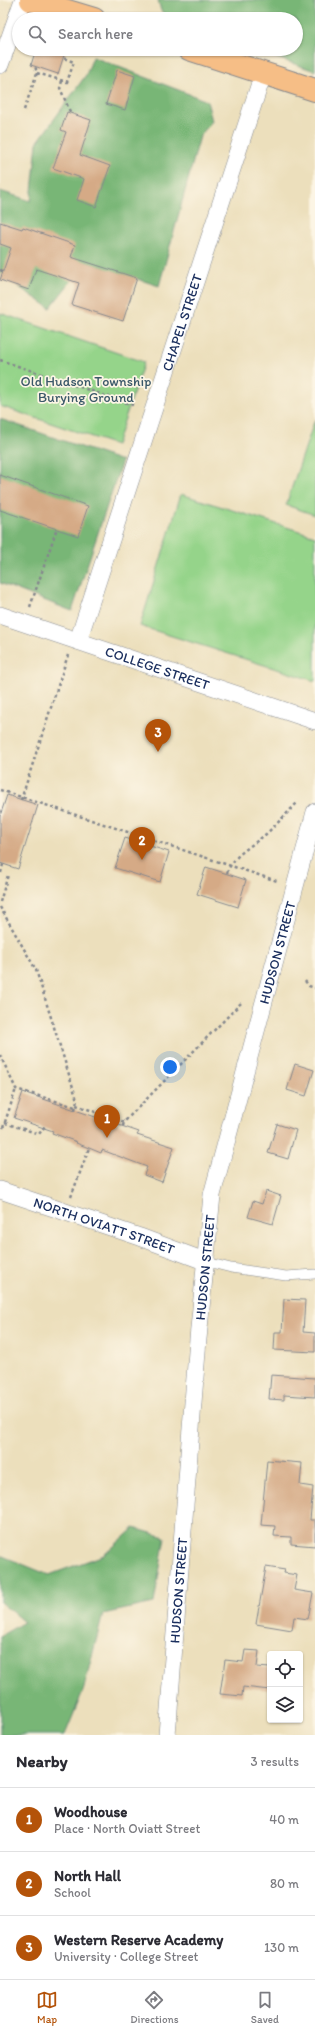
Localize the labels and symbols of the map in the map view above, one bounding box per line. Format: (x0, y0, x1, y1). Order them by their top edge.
street label: CHAPEL STREET (159, 272, 206, 374)
park label: Old Hudson Township Burying Ground (21, 373, 151, 406)
street label: COLLEGE STREET (103, 643, 212, 694)
pin: 3 (145, 719, 171, 752)
pin: 2 (129, 827, 155, 860)
street label: HUDSON STREET (256, 899, 300, 1006)
your location (160, 1057, 180, 1077)
pin: 1 (94, 1105, 120, 1138)
street label: NORTH OVIATT STREET (31, 1194, 177, 1258)
street label: HUDSON STREET (192, 1214, 219, 1321)
street label: HUDSON STREET (166, 1537, 191, 1644)

